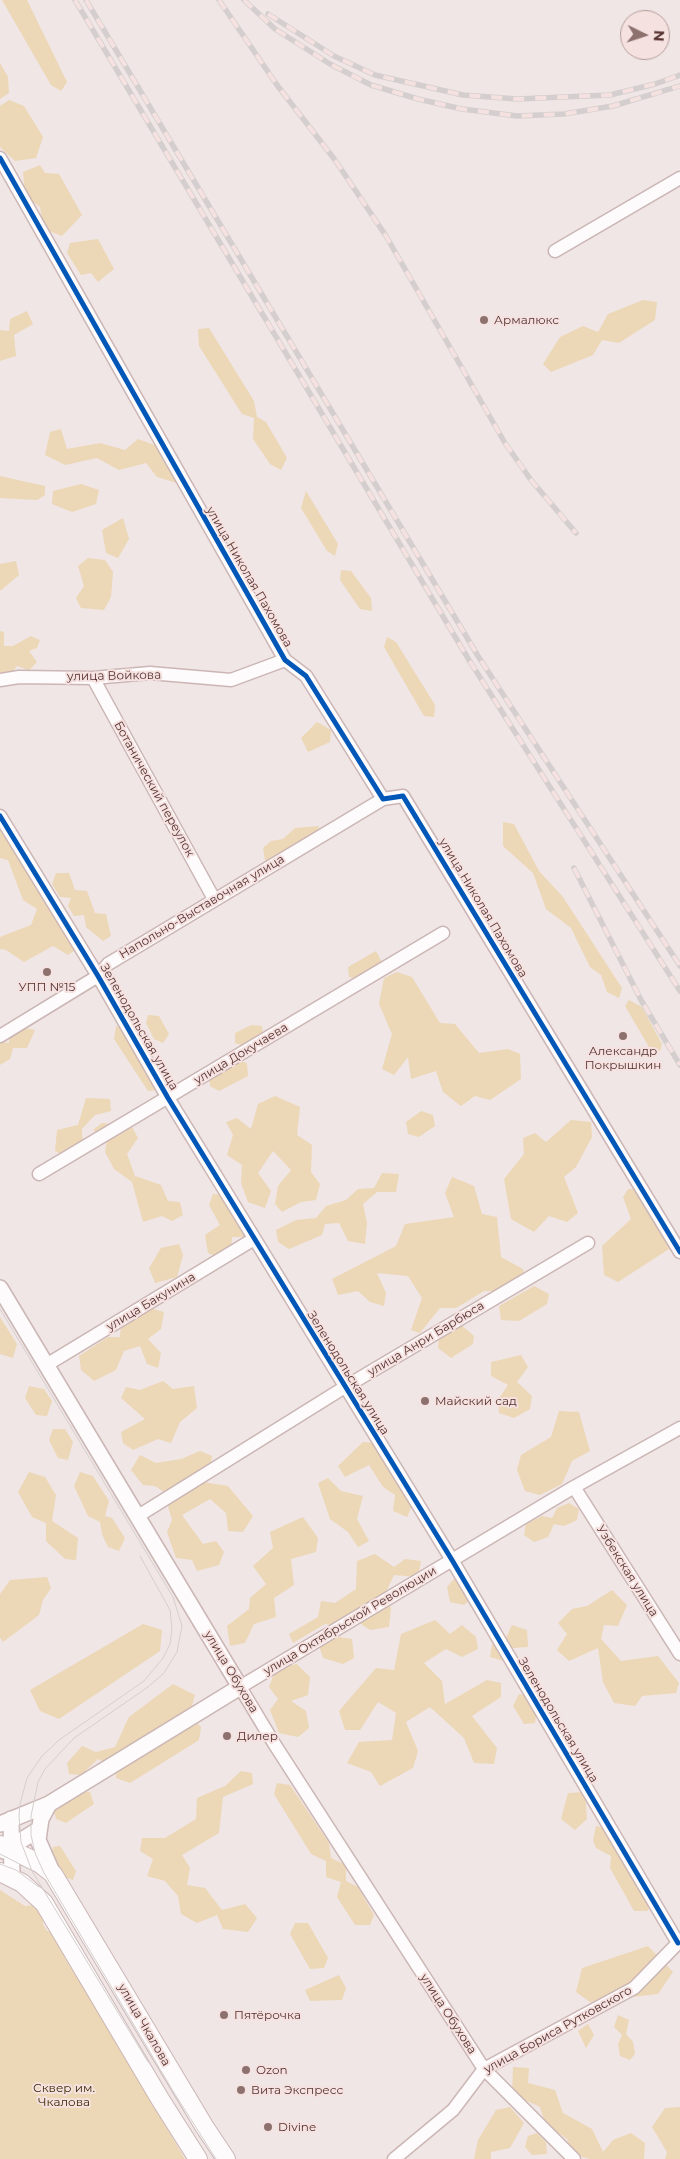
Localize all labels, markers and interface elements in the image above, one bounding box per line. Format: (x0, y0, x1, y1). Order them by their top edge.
north arrow (620, 10, 670, 60)
text: N (650, 30, 668, 42)
place label: Армалюкс (494, 313, 559, 327)
marker: Армалюкс (478, 314, 490, 326)
street label: улица Николая Пахомова (203, 504, 295, 650)
street label: улица Войкова (67, 668, 161, 684)
street label: Ботанический переулок (111, 719, 197, 859)
street label: улица Николая Пахомова (436, 836, 530, 980)
street label: Напольно-Выставочная улица (117, 852, 287, 962)
street label: Зеленодольская улица (97, 961, 181, 1093)
marker: УПП №15 (41, 966, 53, 978)
place label: УПП №15 (19, 980, 75, 994)
street label: улица Докучаева (191, 1020, 291, 1088)
marker: Александр Покрышкин (617, 1030, 629, 1042)
place label: Александр Покрышкин (585, 1044, 661, 1072)
street label: улица Бакунина (104, 1270, 198, 1334)
street label: улица Анри Барбюса (365, 1299, 487, 1379)
street label: Зеленодольская улица (304, 1308, 392, 1438)
place label: Майский сад (435, 1394, 517, 1408)
marker: Майский сад (419, 1395, 431, 1407)
street label: Узбекская улица (593, 1523, 661, 1619)
street label: улица Октябрьской Революции (261, 1564, 439, 1678)
street label: улица Обухова (201, 1628, 261, 1716)
street label: Зеленодольская улица (515, 1655, 601, 1785)
place label: Дилер (237, 1729, 278, 1743)
marker: Дилер (221, 1730, 233, 1742)
street label: улица Обухова (417, 1971, 479, 2057)
street label: улица Чкалова (115, 1981, 173, 2069)
street label: улица Бориса Рутковского (481, 1983, 635, 2077)
place label: Пятёрочка (234, 2008, 301, 2022)
marker: Пятёрочка (218, 2009, 230, 2021)
place label: Ozon (256, 2063, 288, 2077)
marker: Ozon (240, 2064, 252, 2076)
park label: Сквер им. Чкалова (33, 2081, 95, 2109)
place label: Вита Экспресс (251, 2083, 343, 2097)
marker: Вита Экспресс (235, 2084, 247, 2096)
place label: Divine (278, 2120, 316, 2134)
marker: Divine (262, 2121, 274, 2133)

